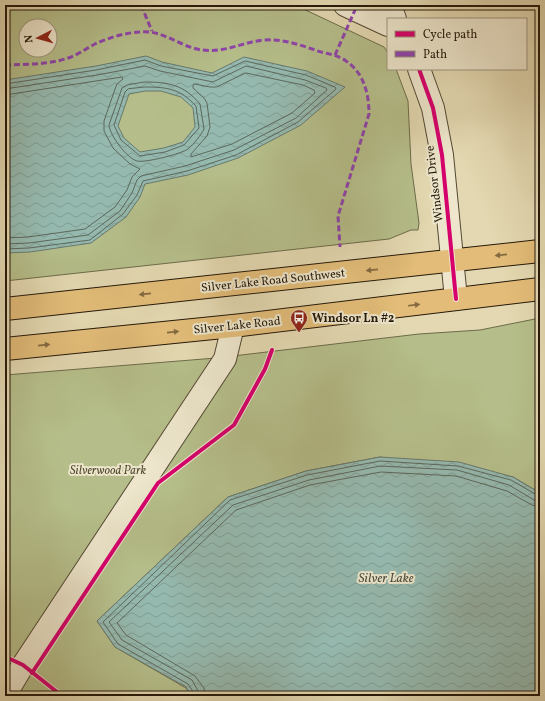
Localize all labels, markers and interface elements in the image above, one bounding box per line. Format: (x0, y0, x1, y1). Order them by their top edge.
north arrow (18, 18, 58, 58)
legend (387, 18, 527, 70)
text: Cycle path (423, 27, 478, 43)
text: N (22, 34, 37, 44)
text: Path (423, 47, 447, 63)
street label: Windsor Drive (422, 144, 448, 223)
one-way arrow (495, 252, 507, 259)
street label: Silver Lake Road Southwest (200, 265, 346, 297)
one-way arrow (366, 266, 378, 273)
one-way arrow (139, 291, 151, 297)
one-way arrow (407, 301, 420, 308)
bus stop icon: Windsor Ln #2 (289, 308, 309, 333)
place label: Windsor Ln #2 (312, 311, 394, 327)
street label: Silver Lake Road (193, 313, 282, 339)
one-way arrow (167, 329, 179, 335)
one-way arrow (38, 342, 50, 349)
park label: Silverwood Park (70, 463, 146, 479)
water label: Silver Lake (359, 570, 414, 588)

